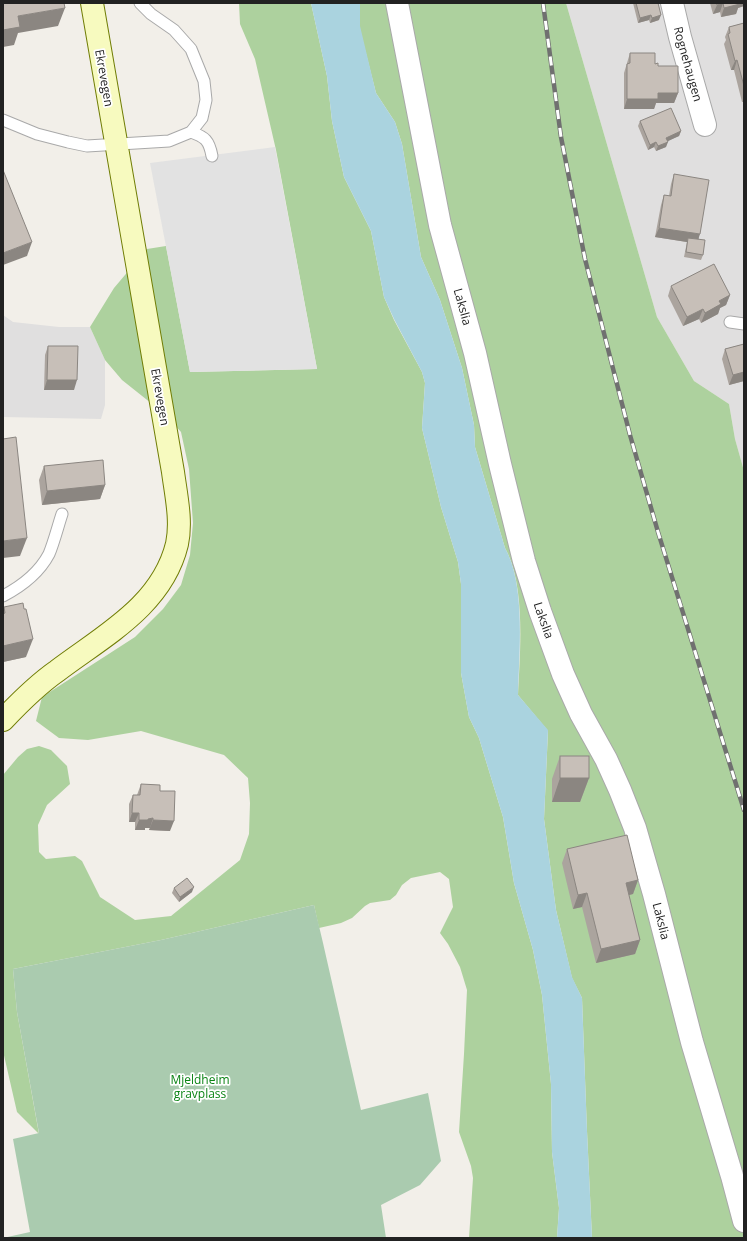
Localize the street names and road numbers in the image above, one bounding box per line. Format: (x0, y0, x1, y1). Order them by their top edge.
street label: Rognehaugen (670, 25, 707, 103)
street label: Ekrevegen (91, 48, 118, 108)
street label: Lakslia (450, 286, 476, 327)
street label: Ekrevegen (147, 367, 174, 427)
street label: Lakslia (530, 600, 558, 641)
street label: Lakslia (649, 901, 674, 941)

